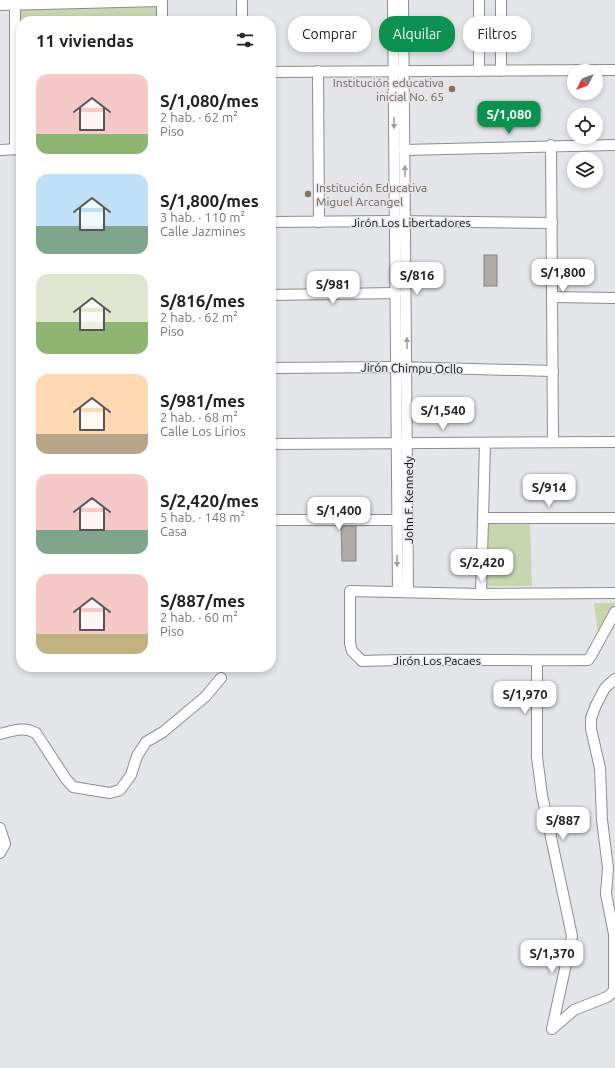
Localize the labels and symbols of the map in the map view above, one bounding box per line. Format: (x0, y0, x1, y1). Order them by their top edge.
north arrow (567, 64, 603, 100)
place label: Institución educativa inicial No. 65 (333, 76, 444, 103)
marker: Institución educativa inicial No. 65 (447, 84, 457, 94)
pin: S/1,080 (472, 101, 546, 135)
one-way arrow (391, 117, 397, 130)
one-way arrow (401, 165, 408, 177)
place label: Institución Educativa Miguel Arcangel (316, 181, 427, 208)
marker: Institución Educativa Miguel Arcangel (303, 189, 313, 199)
street label: Jirón Los Libertadores (351, 216, 471, 229)
pin: S/1,800 (526, 259, 600, 293)
pin: S/816 (389, 262, 445, 296)
pin: S/981 (305, 271, 361, 305)
one-way arrow (404, 336, 410, 349)
street label: Jirón Chimpu Ocllo (361, 361, 463, 375)
pin: S/1,540 (406, 397, 480, 431)
street label: John F. Kennedy (402, 456, 415, 544)
pin: S/914 (521, 474, 577, 508)
pin: S/1,400 (302, 497, 376, 531)
pin: S/2,420 (445, 549, 519, 583)
one-way arrow (394, 555, 401, 567)
street label: Jirón Los Pacaes (393, 654, 481, 667)
pin: S/1,970 (488, 681, 562, 715)
pin: S/887 (535, 807, 591, 841)
pin: S/1,370 (515, 940, 589, 974)

